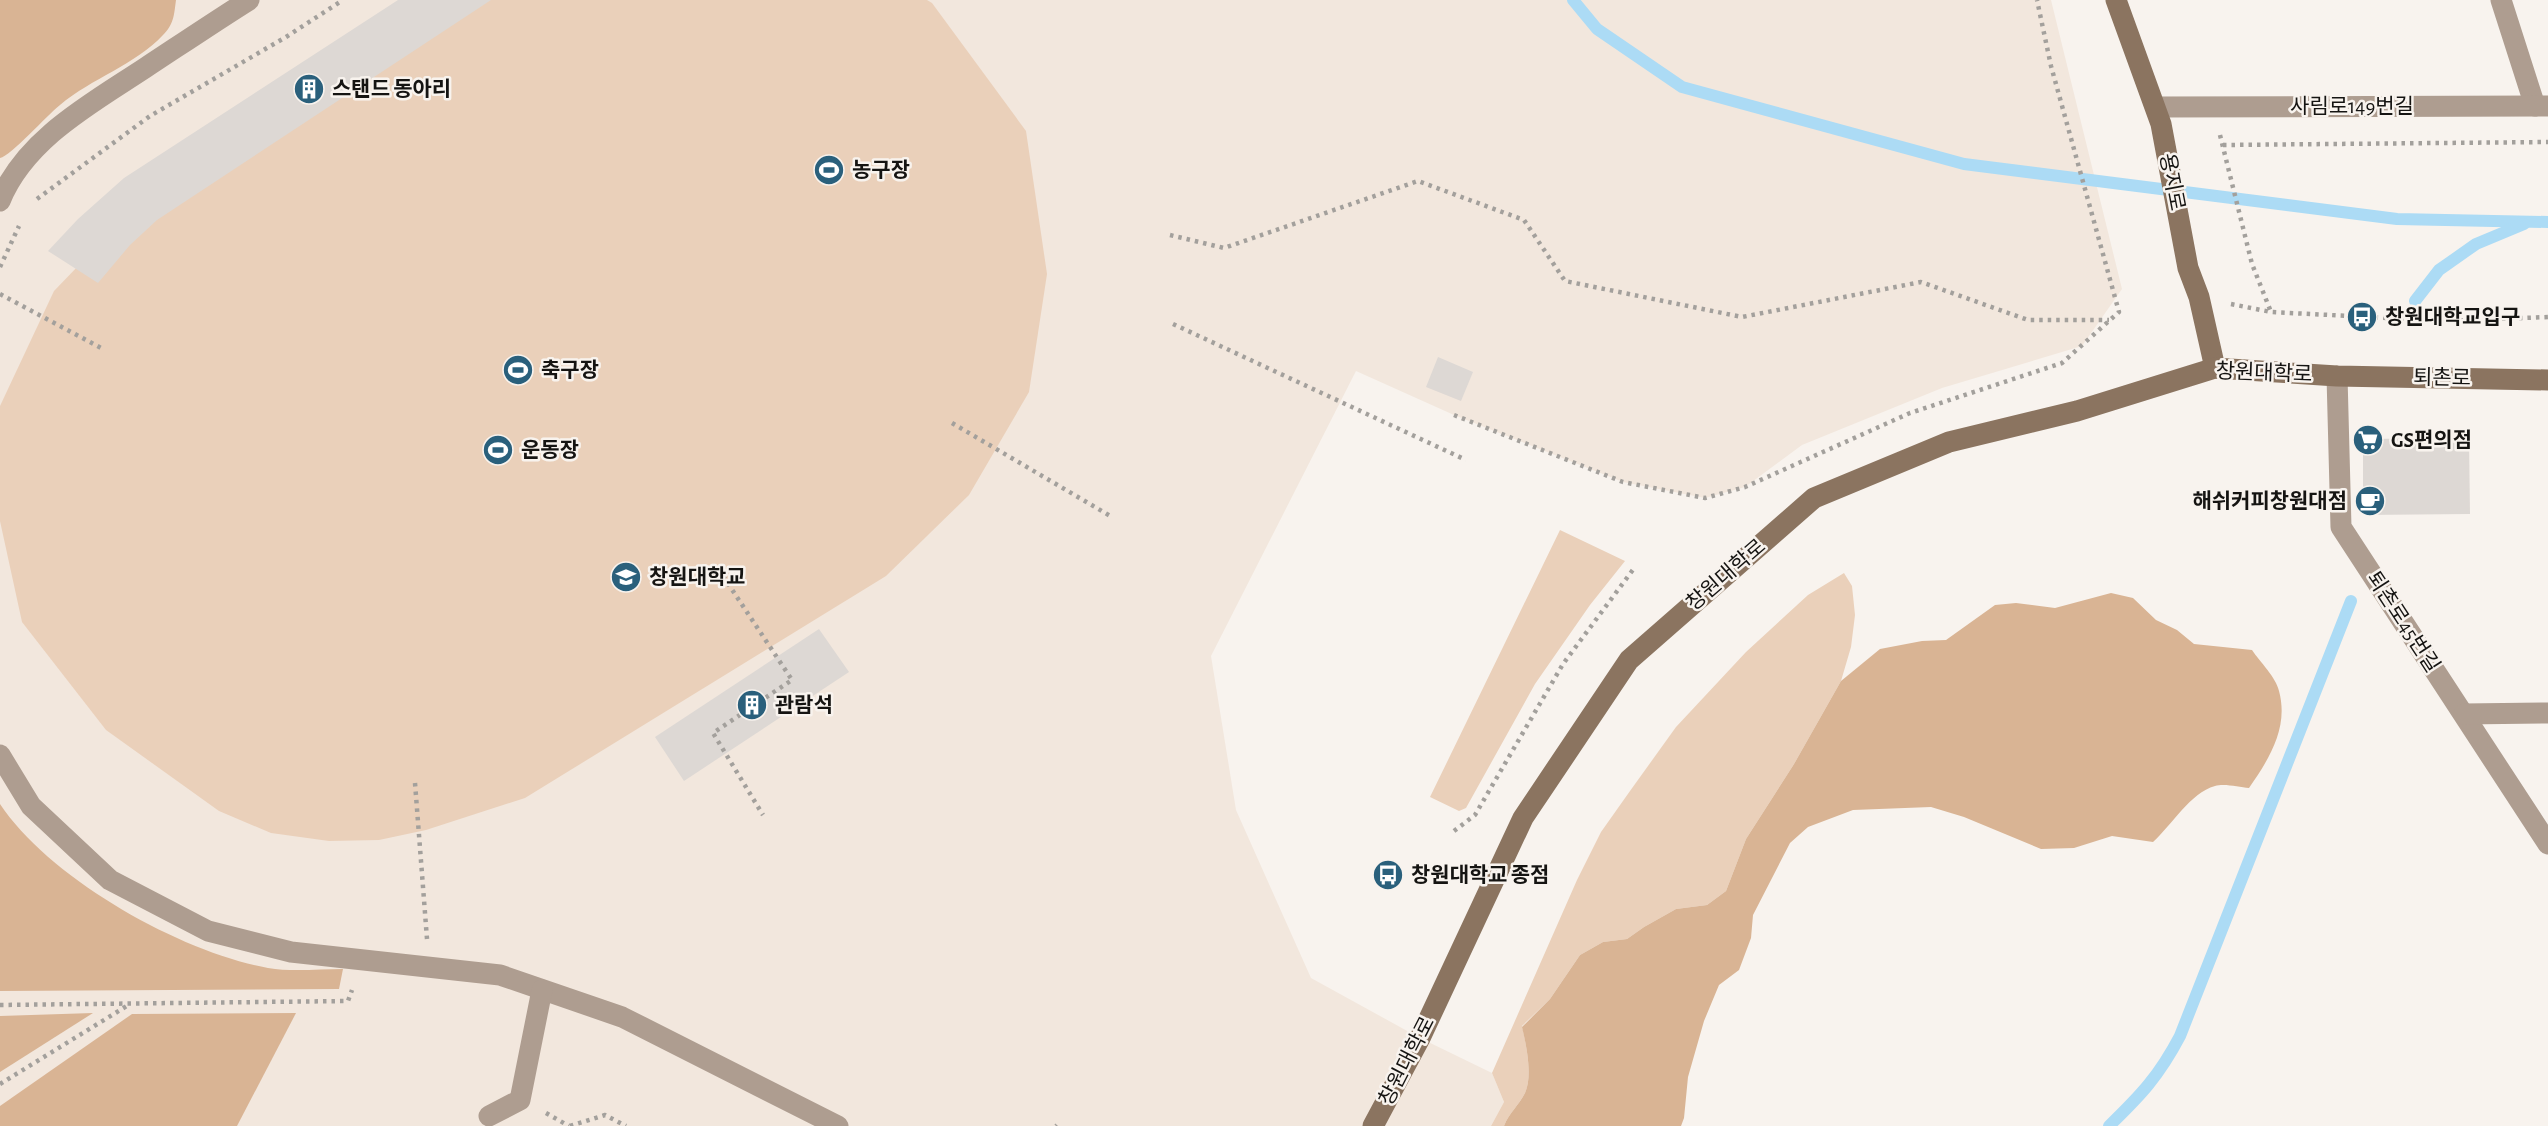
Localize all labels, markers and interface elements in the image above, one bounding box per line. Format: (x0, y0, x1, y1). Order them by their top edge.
building icon: 스탠드 동아리 (292, 72, 326, 106)
place label: 스탠드 동아리 (332, 78, 451, 100)
street label: 사림로149번길 (2290, 95, 2414, 117)
street label: 용지로 (2156, 151, 2189, 212)
sports icon: 농구장 (812, 153, 846, 187)
place label: 농구장 (852, 159, 910, 181)
bus stop icon: 창원대학교입구 (2345, 300, 2379, 334)
place label: 창원대학교입구 (2385, 306, 2520, 328)
sports icon: 축구장 (501, 353, 535, 387)
place label: 축구장 (541, 359, 599, 381)
street label: 창원대학로 (2215, 360, 2313, 385)
street label: 퇴촌로 (2413, 366, 2471, 389)
supermarket icon: GS편의점 (2351, 423, 2385, 457)
place label: GS편의점 (2391, 429, 2472, 451)
sports icon: 운동장 (481, 433, 515, 467)
place label: 운동장 (521, 439, 579, 461)
cafe icon: 해쉬커피창원대점 (2353, 484, 2387, 518)
place label: 해쉬커피창원대점 (2192, 490, 2347, 512)
street label: 창원대학로 (1682, 535, 1769, 615)
school or university icon: 창원대학교 (609, 560, 643, 594)
place label: 창원대학교 (649, 566, 746, 588)
street label: 퇴촌로45번길 (2363, 567, 2444, 676)
building icon: 관람석 (735, 688, 769, 722)
place label: 관람석 (775, 694, 833, 716)
bus stop icon: 창원대학교 종점 (1371, 858, 1405, 892)
place label: 창원대학교 종점 (1411, 864, 1549, 886)
street label: 창원대학로 (1375, 1013, 1438, 1109)

